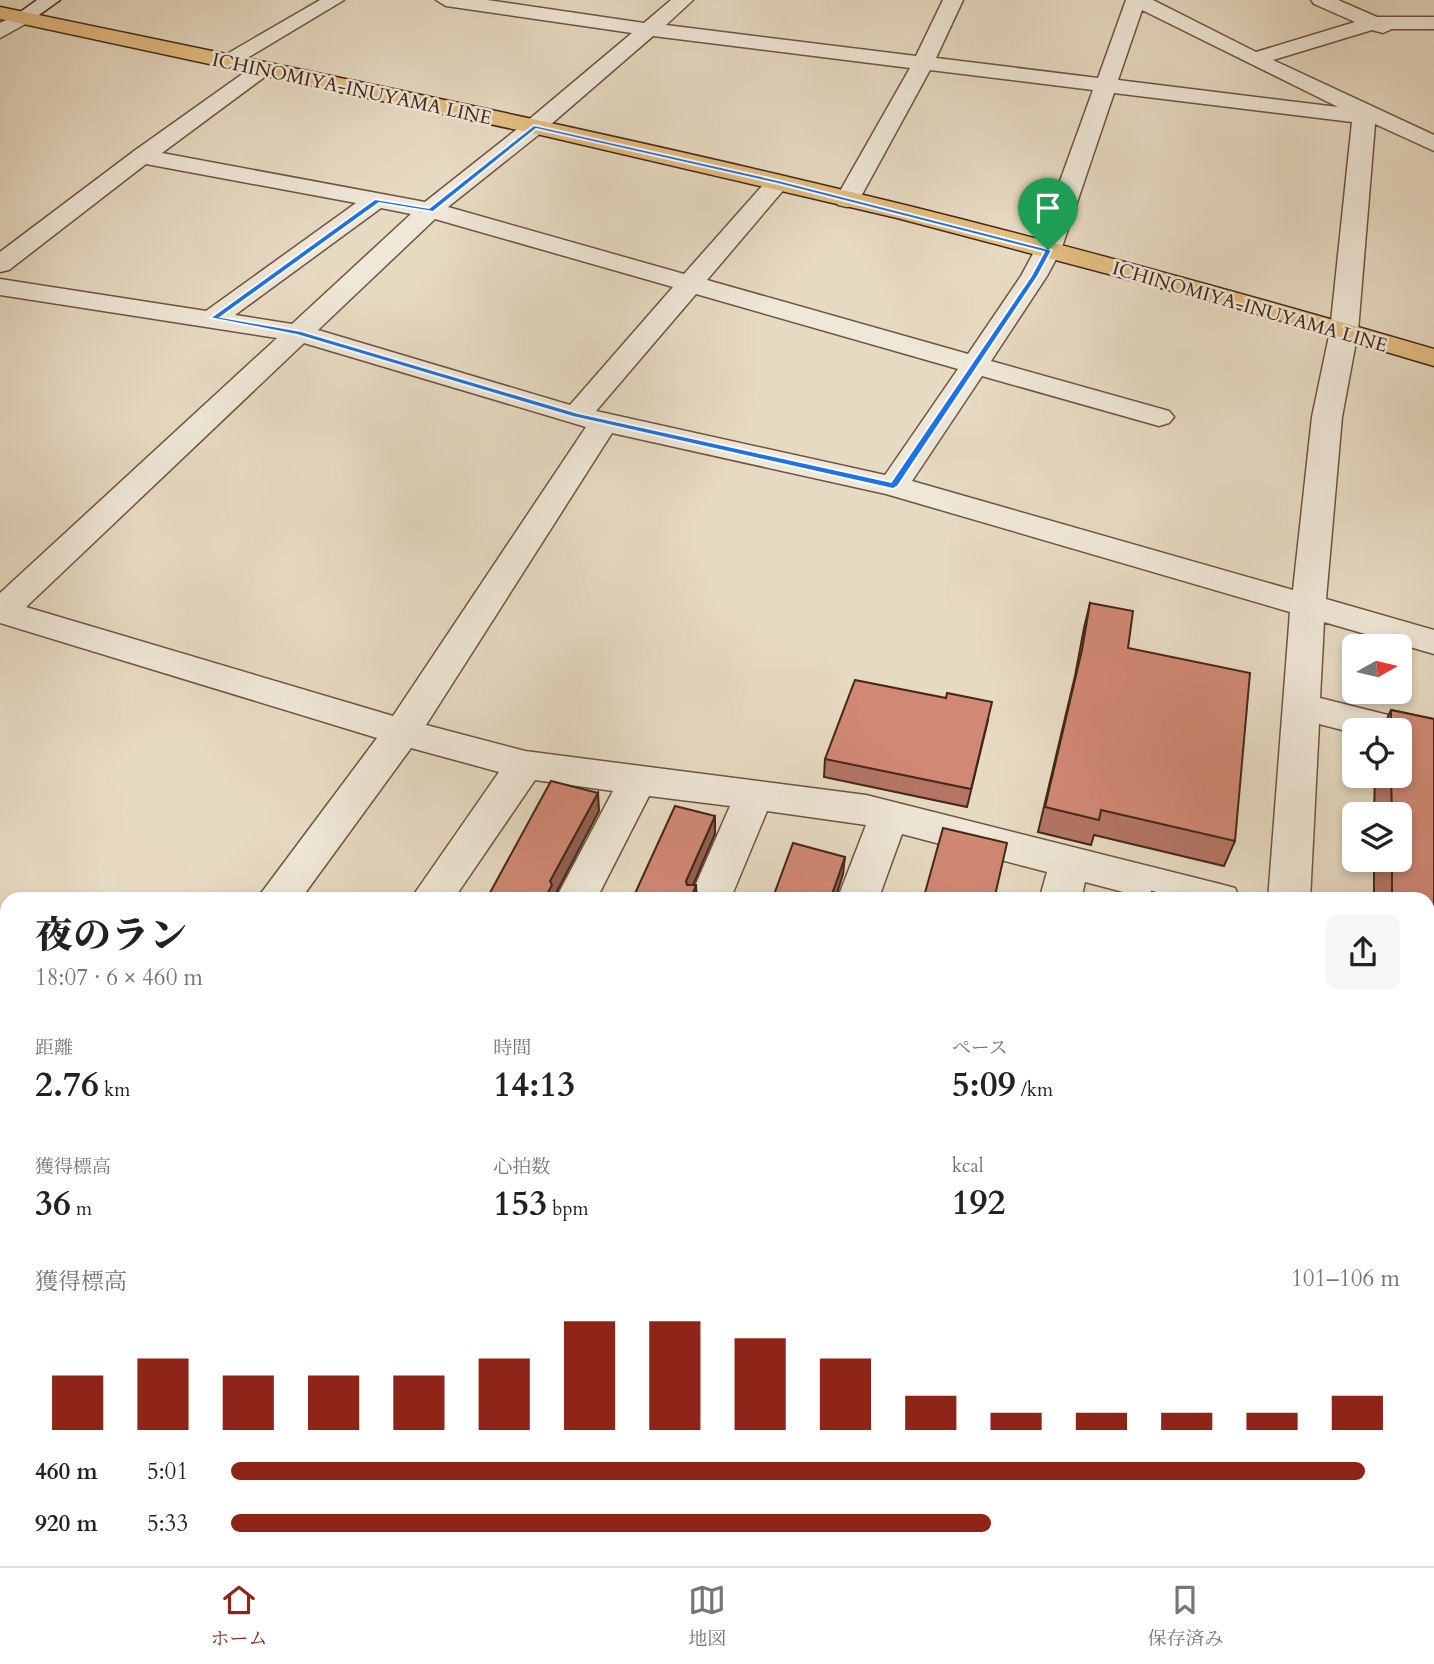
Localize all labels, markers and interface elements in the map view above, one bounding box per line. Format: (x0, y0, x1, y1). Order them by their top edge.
street label: ICHINOMIYA-INUYAMA LINE (210, 47, 494, 131)
pin (1018, 178, 1078, 250)
icon: arrive (1029, 189, 1067, 227)
street label: ICHINOMIYA-INUYAMA LINE (1109, 255, 1390, 359)
north arrow (1342, 634, 1412, 704)
map controls (1342, 634, 1412, 872)
button: locate (1342, 718, 1412, 788)
button: layers (1342, 802, 1412, 872)
text: 夜のラン (35, 910, 187, 962)
button: share (1326, 915, 1400, 989)
text: 18:07 · 6 × 460 m (35, 962, 203, 993)
text: 距離 (35, 1035, 73, 1061)
text: 時間 (493, 1035, 531, 1061)
text: ペース (952, 1035, 1008, 1061)
text: 2.76 (35, 1061, 99, 1109)
text: 14:13 (493, 1061, 575, 1109)
text: 5:09 (952, 1061, 1016, 1109)
text: km (99, 1077, 130, 1103)
text: /km (1016, 1077, 1053, 1103)
text: kcal (952, 1153, 984, 1179)
text: 獲得標高 (35, 1154, 111, 1180)
text: 心拍数 (493, 1154, 550, 1180)
text: 192 (952, 1179, 1005, 1227)
text: 36 (35, 1180, 71, 1228)
text: 153 (493, 1180, 547, 1228)
text: m (71, 1196, 92, 1222)
text: bpm (547, 1196, 589, 1222)
text: 101–106 m (1291, 1263, 1400, 1294)
text: 獲得標高 (35, 1266, 127, 1297)
text: 460 m (35, 1456, 98, 1487)
text: 5:01 (147, 1456, 188, 1487)
text: 920 m (35, 1508, 98, 1539)
text: 5:33 (147, 1508, 188, 1539)
tab: ホーム (210, 1581, 268, 1652)
tab: 地図 (688, 1581, 727, 1652)
tab: 保存済み (1147, 1581, 1224, 1652)

